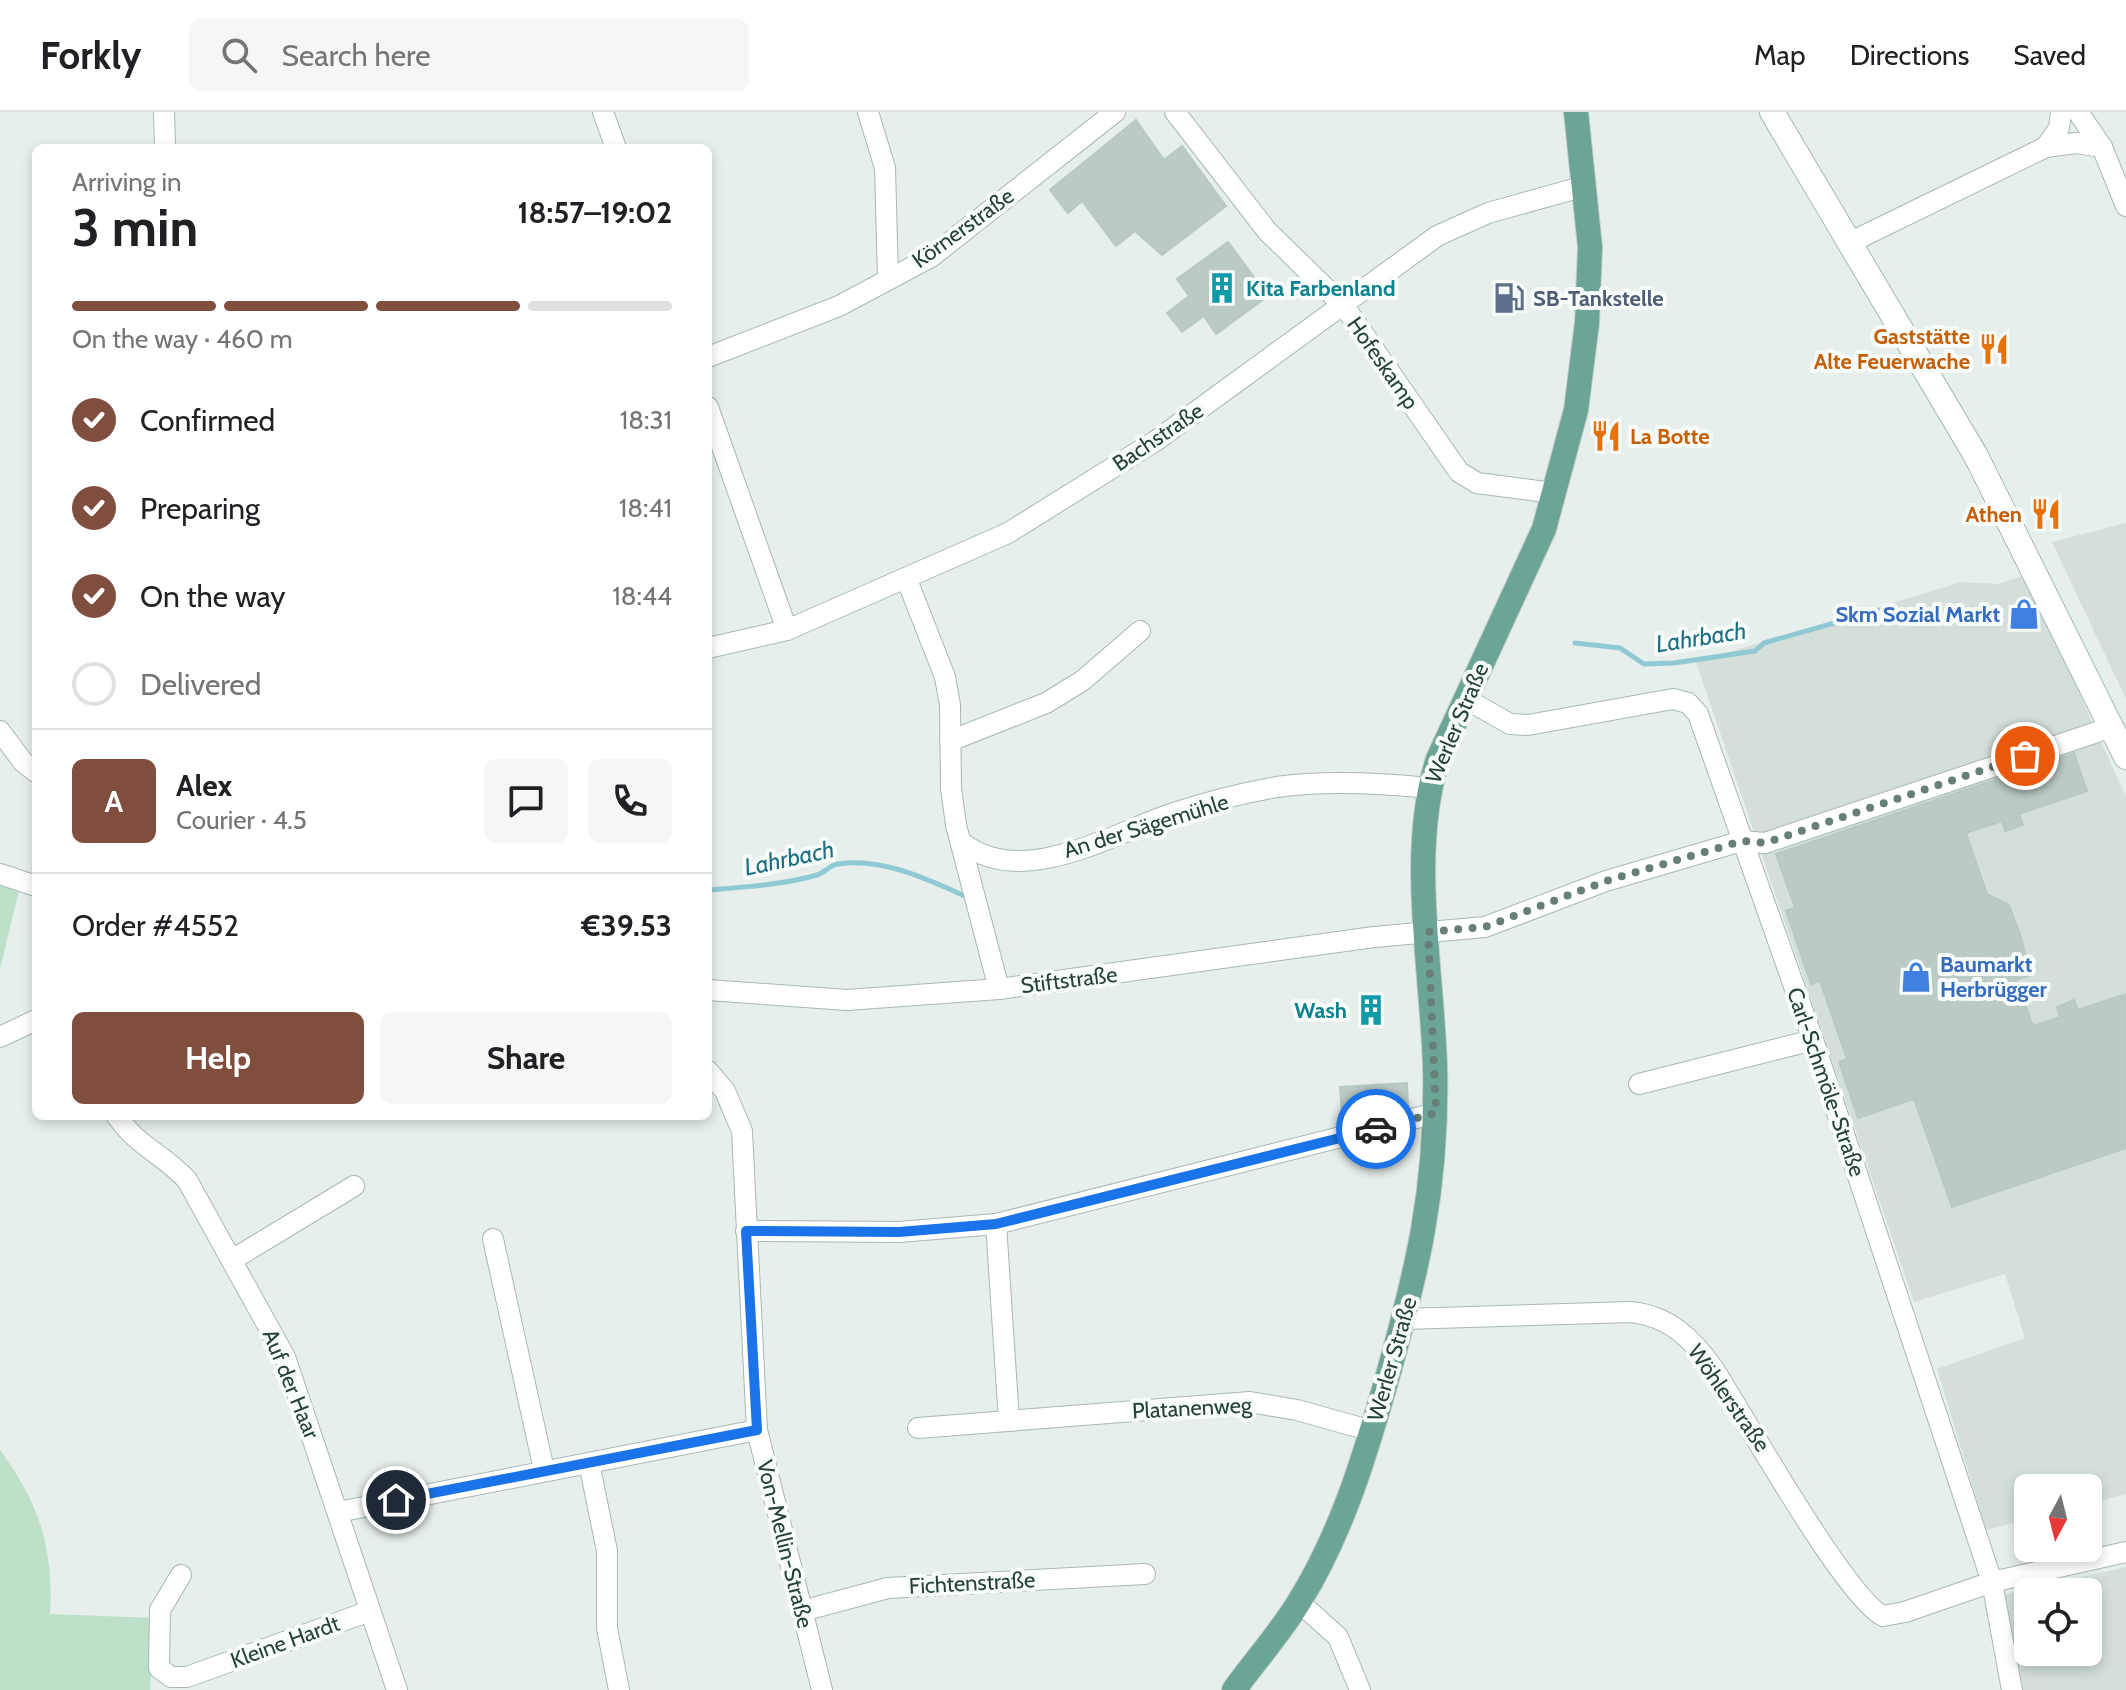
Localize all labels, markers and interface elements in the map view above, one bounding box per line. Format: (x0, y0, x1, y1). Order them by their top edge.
search box (189, 19, 749, 91)
text: Forkly (40, 32, 141, 79)
icon: search (217, 33, 261, 77)
text: Search here (281, 37, 431, 74)
text: Map (1754, 38, 1806, 72)
text: Directions (1850, 38, 1969, 72)
text: Saved (2013, 38, 2086, 72)
text: Arriving in (72, 166, 182, 198)
street label: Körnerstraße (907, 182, 1019, 274)
text: 18:57–19:02 (517, 194, 672, 231)
text: 3 min (72, 196, 198, 259)
building icon: Kita Farbenland (1205, 271, 1239, 305)
place label: Kita Farbenland (1246, 275, 1396, 302)
fuel station icon: SB-Tankstelle (1492, 281, 1526, 315)
place label: SB-Tankstelle (1533, 285, 1664, 312)
street label: Hofeskamp (1341, 312, 1425, 414)
text: On the way · 460 m (72, 323, 293, 355)
place label: Gaststätte Alte Feuerwache (1814, 323, 1970, 375)
restaurant icon: Gaststätte Alte Feuerwache (1977, 332, 2011, 366)
street label: Bachstraße (1108, 397, 1208, 477)
icon: check (72, 398, 116, 442)
text: Confirmed (140, 402, 275, 439)
text: 18:31 (620, 404, 672, 436)
restaurant icon: La Botte (1589, 419, 1623, 453)
place label: La Botte (1630, 423, 1710, 450)
icon: check (72, 486, 116, 530)
text: Preparing (140, 490, 260, 527)
text: 18:41 (619, 492, 672, 524)
restaurant icon: Athen (2029, 497, 2063, 531)
place label: Athen (1966, 501, 2022, 528)
icon: check (72, 574, 116, 618)
text: On the way (140, 578, 285, 615)
text: 18:44 (612, 580, 672, 612)
shop icon: Skm Sozial Markt (2007, 597, 2041, 631)
place label: Skm Sozial Markt (1835, 601, 2000, 628)
water label: Lahrbach (1654, 616, 1748, 658)
street label: Werler Straße (1420, 659, 1494, 787)
text: Delivered (140, 666, 261, 703)
pin (1991, 722, 2059, 790)
icon: bag (2003, 734, 2047, 778)
button: chat (484, 759, 568, 843)
button: phone (588, 759, 672, 843)
text: Alex (176, 767, 232, 804)
text: A (105, 783, 123, 820)
street label: An der Sägemühle (1060, 788, 1232, 864)
text: Courier · 4.5 (176, 804, 307, 836)
water label: Lahrbach (741, 834, 837, 882)
text: Order #4552 (72, 907, 239, 944)
text: €39.53 (581, 907, 672, 944)
place label: Baumarkt Herbrügger (1940, 951, 2048, 1003)
shop icon: Baumarkt Herbrügger (1899, 960, 1933, 994)
street label: Stiftstraße (1019, 961, 1119, 999)
street label: Carl-Schmöle-Straße (1781, 984, 1871, 1180)
building icon: Wash (1354, 993, 1388, 1027)
place label: Wash (1294, 997, 1347, 1024)
button: Help (72, 1012, 364, 1104)
button: Share (380, 1012, 672, 1104)
courier (1336, 1089, 1416, 1169)
icon: car (1354, 1107, 1398, 1151)
street label: Werler Straße (1361, 1294, 1423, 1424)
street label: Auf der Haar (257, 1325, 325, 1443)
street label: Wöhlerstraße (1682, 1339, 1776, 1457)
street label: Platanenweg (1132, 1391, 1254, 1425)
street label: Von-Mellin-Straße (751, 1457, 819, 1631)
pin (362, 1466, 430, 1534)
north arrow (2014, 1474, 2102, 1562)
map controls (2014, 1474, 2102, 1666)
icon: home (374, 1478, 418, 1522)
street label: Fichtenstraße (908, 1566, 1036, 1600)
button: locate (2014, 1578, 2102, 1666)
street label: Kleine Hardt (227, 1610, 344, 1674)

